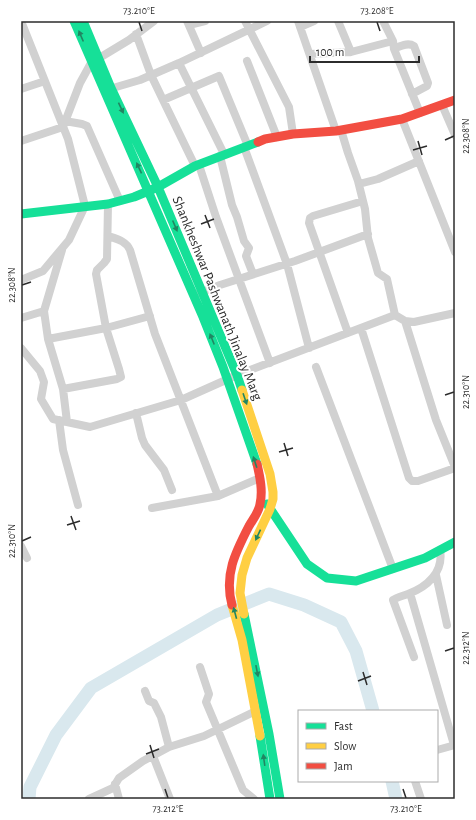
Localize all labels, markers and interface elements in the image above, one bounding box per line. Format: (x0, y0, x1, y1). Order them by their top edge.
text: 73.210°E (123, 6, 155, 16)
text: 73.208°E (361, 6, 394, 16)
one-way arrow (77, 30, 83, 42)
scale bar (310, 38, 419, 64)
text: 100 m (316, 46, 344, 58)
one-way arrow (118, 102, 124, 114)
text: 22.308°N (461, 118, 471, 154)
one-way arrow (136, 162, 142, 174)
street label: Shankheshwar Pashwanath Jinalay Marg (170, 194, 265, 403)
one-way arrow (172, 221, 178, 233)
text: 22.308°N (7, 267, 17, 303)
one-way arrow (208, 333, 214, 345)
text: 22.310°N (461, 375, 471, 409)
one-way arrow (242, 393, 248, 405)
one-way arrow (252, 455, 258, 467)
text: 22.310°N (7, 524, 17, 558)
one-way arrow (255, 529, 261, 541)
one-way arrow (232, 607, 238, 619)
text: 22.312°N (461, 631, 471, 665)
one-way arrow (254, 665, 260, 677)
legend (298, 710, 438, 782)
text: Fast (334, 720, 353, 732)
text: Slow (334, 740, 356, 752)
one-way arrow (261, 754, 267, 766)
text: Jam (334, 760, 353, 772)
text: 73.212°E (153, 804, 184, 814)
text: 73.210°E (390, 804, 422, 814)

